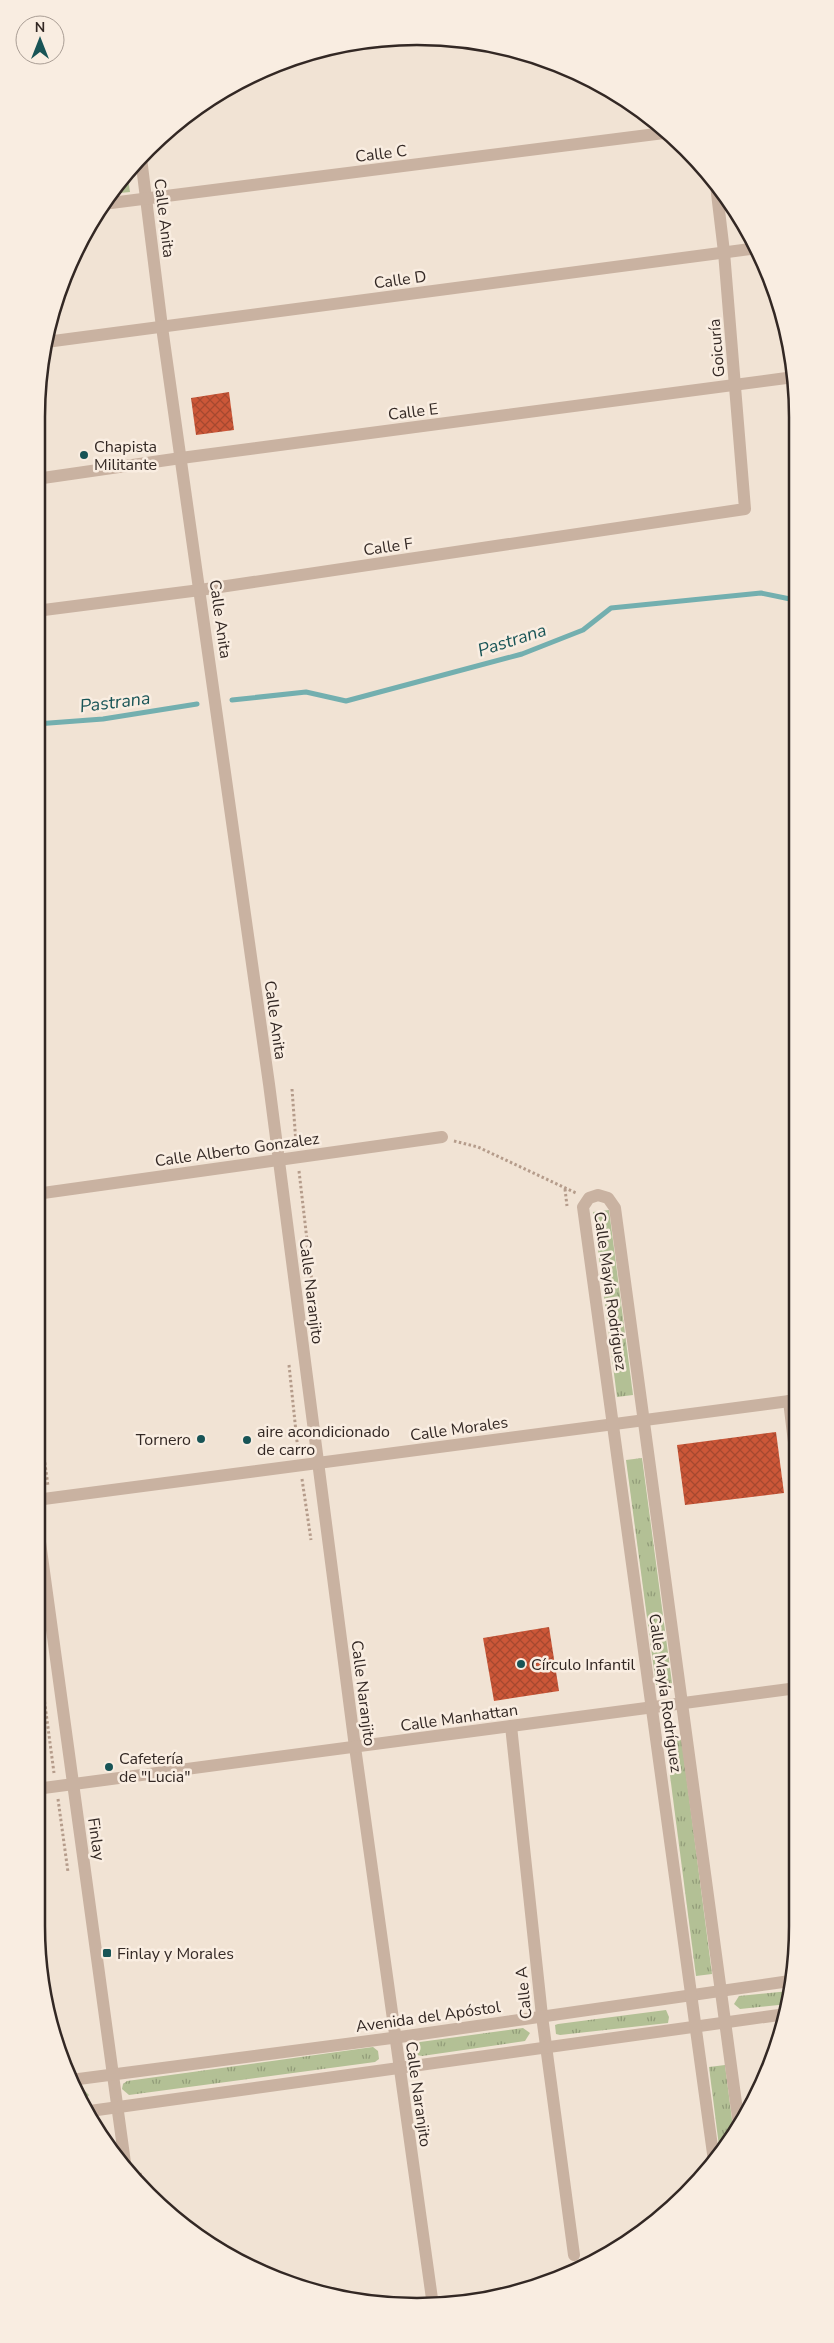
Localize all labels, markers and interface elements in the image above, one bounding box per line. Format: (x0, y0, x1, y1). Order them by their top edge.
north arrow (15, 15, 65, 65)
text: N (35, 18, 45, 37)
street label: Calle C (354, 140, 408, 168)
street label: Calle Anita (148, 177, 180, 259)
street label: Calle D (372, 265, 428, 295)
street label: Goicuría (703, 318, 731, 378)
street label: Calle E (387, 398, 439, 426)
place label: Chapista Militante (94, 436, 157, 476)
marker: Chapista Militante (78, 449, 90, 461)
street label: Calle F (362, 533, 415, 561)
street label: Calle Anita (204, 578, 236, 660)
water label: Pastrana (475, 618, 549, 662)
water label: Pastrana (78, 686, 152, 718)
street label: Calle Anita (259, 979, 291, 1061)
street label: Calle Alberto Gonzalez (153, 1128, 321, 1172)
street label: Calle Mayía Rodríguez (588, 1210, 632, 1372)
street label: Calle Naranjito (294, 1237, 328, 1345)
street label: Calle Morales (409, 1411, 509, 1447)
place label: aire acondicionado de carro (257, 1421, 390, 1461)
place label: Tornero (136, 1429, 191, 1451)
marker: Tornero (195, 1433, 207, 1445)
marker: aire acondicionado de carro (241, 1434, 253, 1446)
street label: Calle Mayía Rodríguez (643, 1612, 687, 1774)
street label: Calle Naranjito (346, 1639, 380, 1747)
place label: Círculo Infantil (531, 1654, 635, 1676)
marker: Círculo Infantil (515, 1658, 527, 1670)
street label: Calle Manhattan (399, 1699, 519, 1737)
place label: Cafetería de "Lucia" (119, 1748, 191, 1788)
marker: Cafetería de "Lucia" (103, 1761, 115, 1773)
street label: Finlay (82, 1816, 110, 1863)
place label: Finlay y Morales (117, 1943, 234, 1965)
marker: Finlay y Morales (101, 1947, 113, 1959)
street label: Calle A (510, 1965, 538, 2020)
street label: Avenida del Apóstol (354, 1996, 502, 2038)
street label: Calle Naranjito (400, 2040, 436, 2148)

